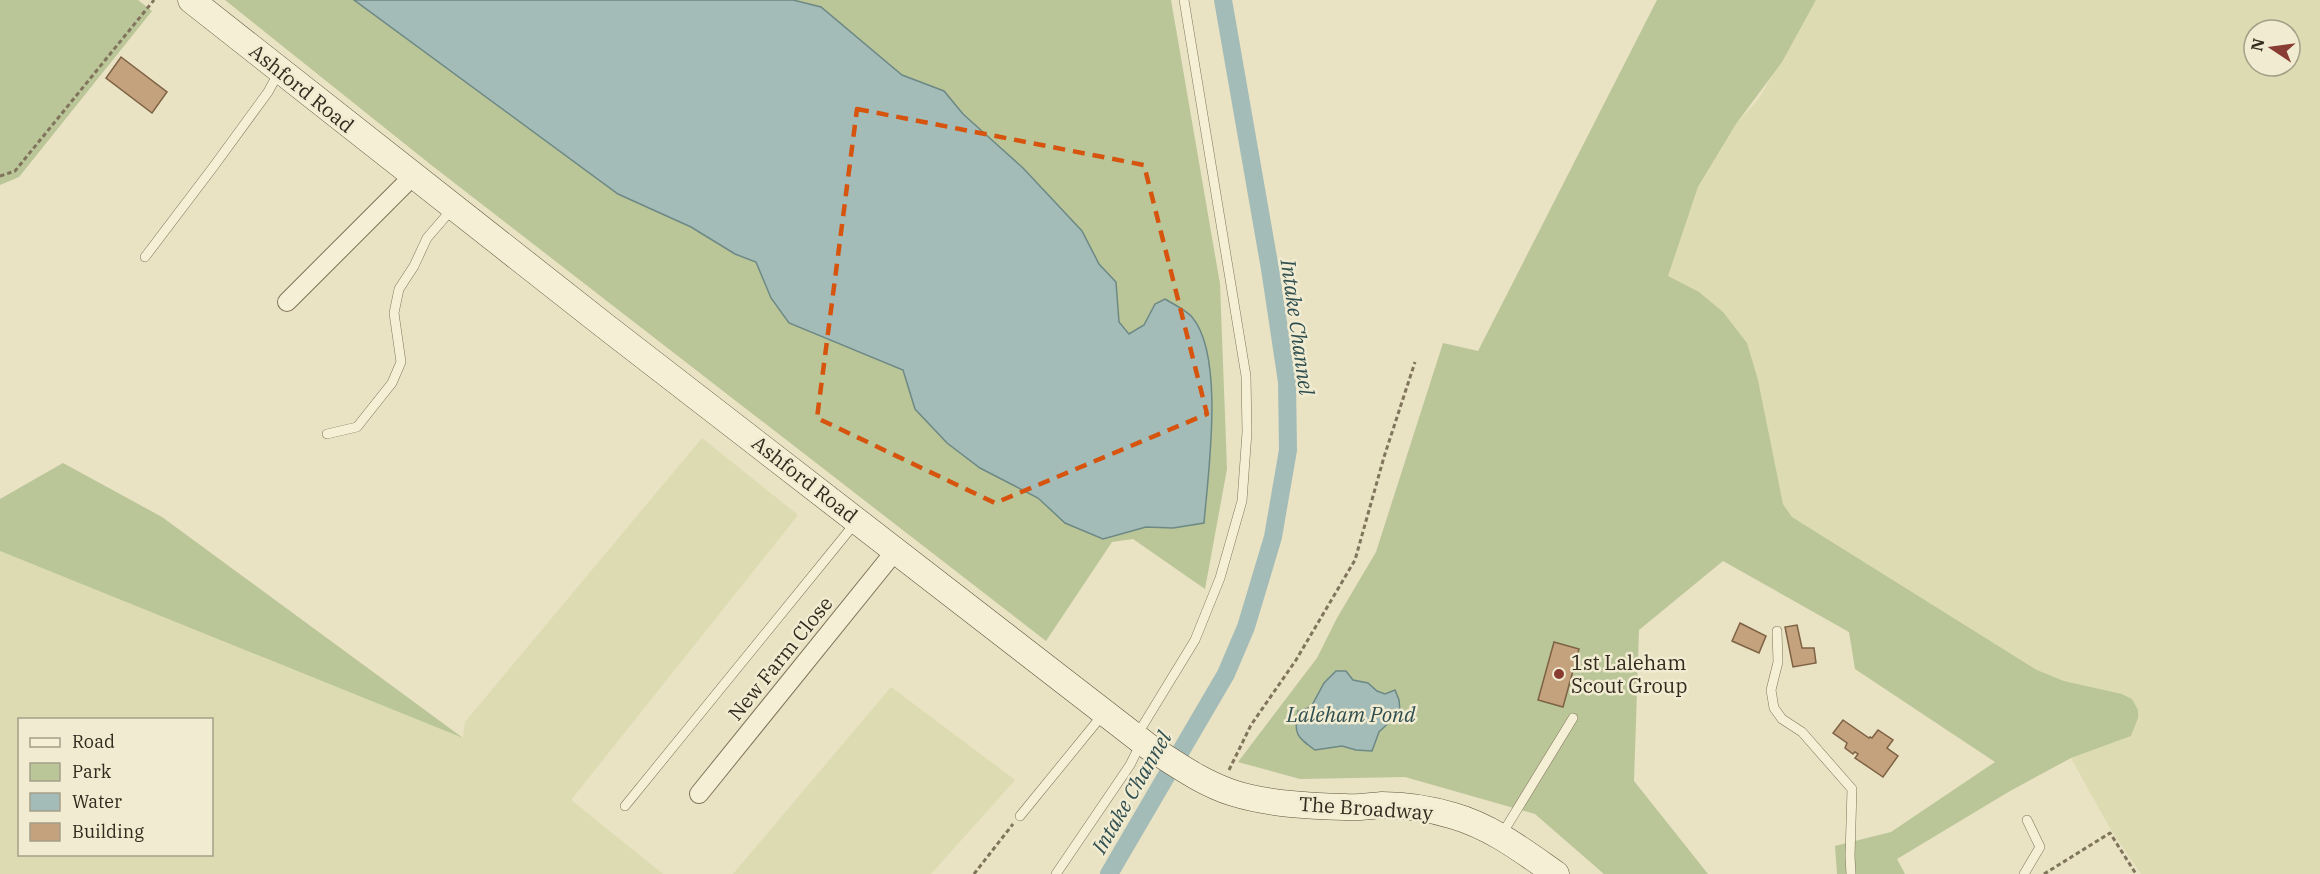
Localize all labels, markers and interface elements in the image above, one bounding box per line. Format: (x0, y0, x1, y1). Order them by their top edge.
north arrow (2242, 18, 2302, 78)
text: N (2246, 36, 2269, 53)
street label: Ashford Road (244, 37, 360, 139)
water label: Intake Channel (1274, 256, 1322, 398)
street label: Ashford Road (747, 429, 863, 529)
street label: New Farm Close (722, 590, 838, 726)
place label: 1st Laleham Scout Group (1571, 649, 1687, 699)
marker: 1st Laleham Scout Group (1552, 667, 1566, 681)
water label: Laleham Pond (1286, 700, 1416, 728)
legend (18, 718, 213, 856)
water label: Intake Channel (1084, 725, 1178, 859)
text: Road (72, 730, 115, 753)
text: Park (72, 760, 112, 783)
text: Water (72, 790, 122, 813)
street label: The Broadway (1298, 790, 1434, 826)
text: Building (72, 820, 144, 843)

